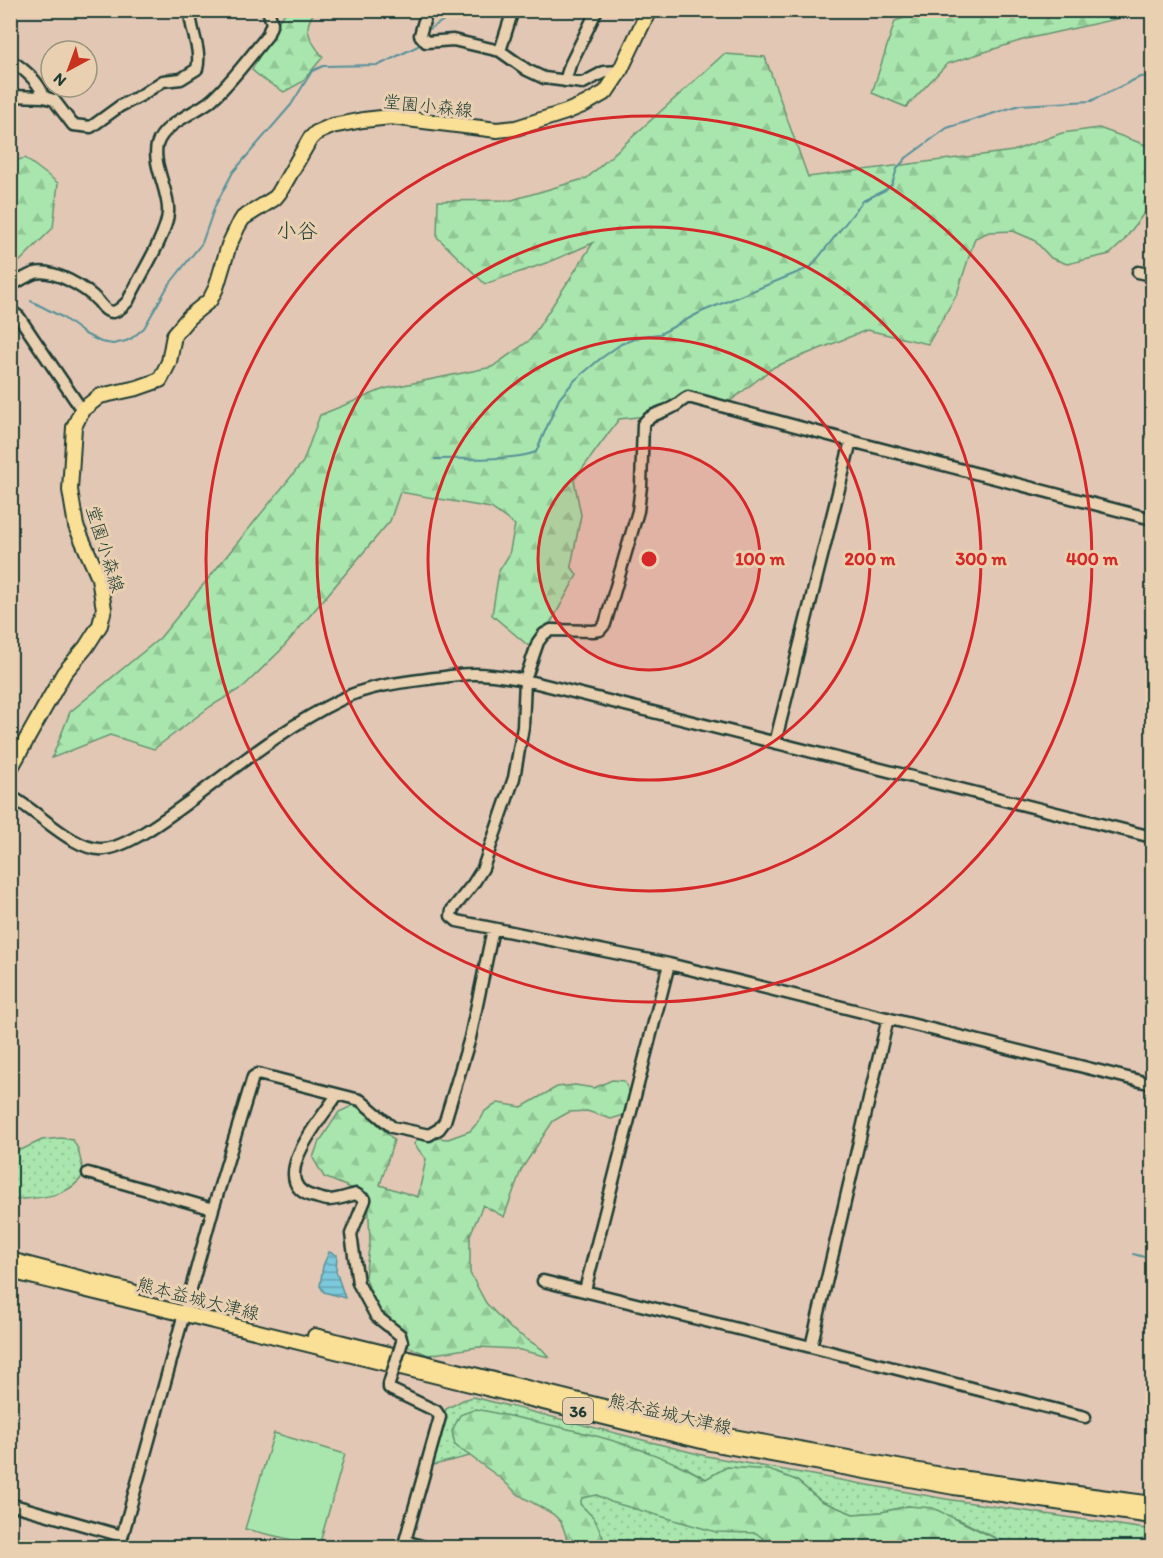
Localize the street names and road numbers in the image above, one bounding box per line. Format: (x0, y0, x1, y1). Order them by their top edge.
street label: 堂園小森線 (382, 90, 474, 122)
street label: 堂園小森線 (81, 503, 129, 595)
street label: 熊本益城大津線 (134, 1273, 262, 1325)
street label: 熊本益城大津線 (606, 1389, 734, 1439)
road number: 36 (563, 1398, 593, 1424)

